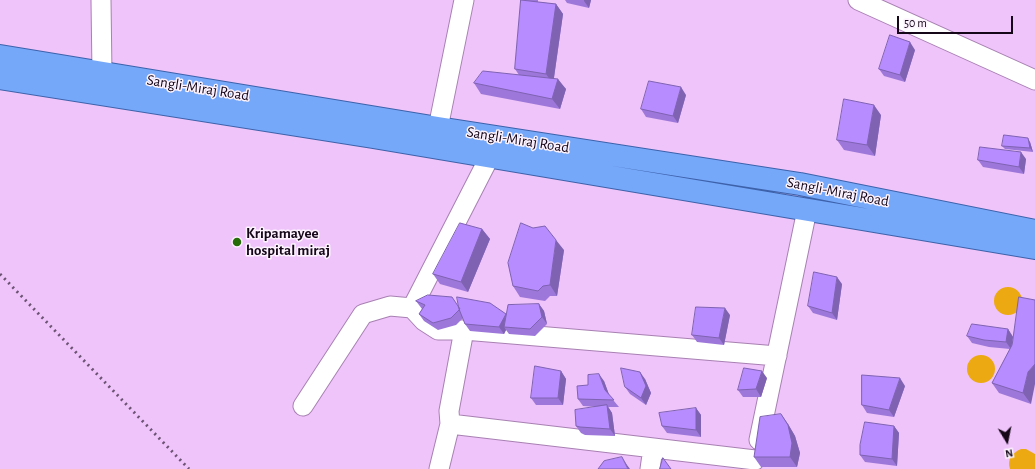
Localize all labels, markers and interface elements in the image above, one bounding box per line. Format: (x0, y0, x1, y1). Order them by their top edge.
scale bar (899, 8, 1015, 34)
text: 50 m (904, 17, 927, 29)
street label: Sangli-Miraj Road (145, 71, 251, 105)
street label: Sangli-Miraj Road (465, 123, 571, 157)
street label: Sangli-Miraj Road (785, 173, 891, 211)
place label: Kripamayee hospital miraj (246, 224, 330, 259)
marker: Kripamayee hospital miraj (231, 236, 243, 248)
north arrow (987, 421, 1027, 461)
text: N (1004, 447, 1014, 459)

